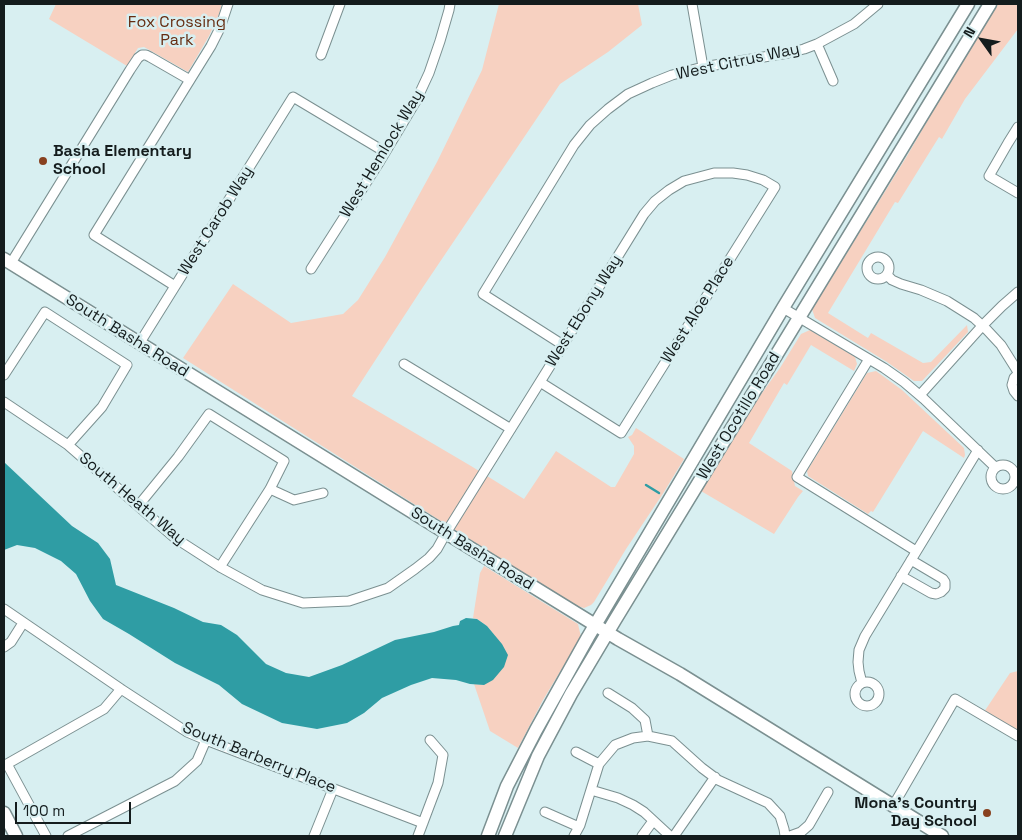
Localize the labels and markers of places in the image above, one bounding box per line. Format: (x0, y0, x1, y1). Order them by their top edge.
place label: Basha Elementary School (53, 142, 192, 180)
marker: Basha Elementary School (37, 155, 49, 167)
place label: Mona's Country Day School (854, 794, 977, 832)
marker: Mona's Country Day School (981, 807, 993, 819)

